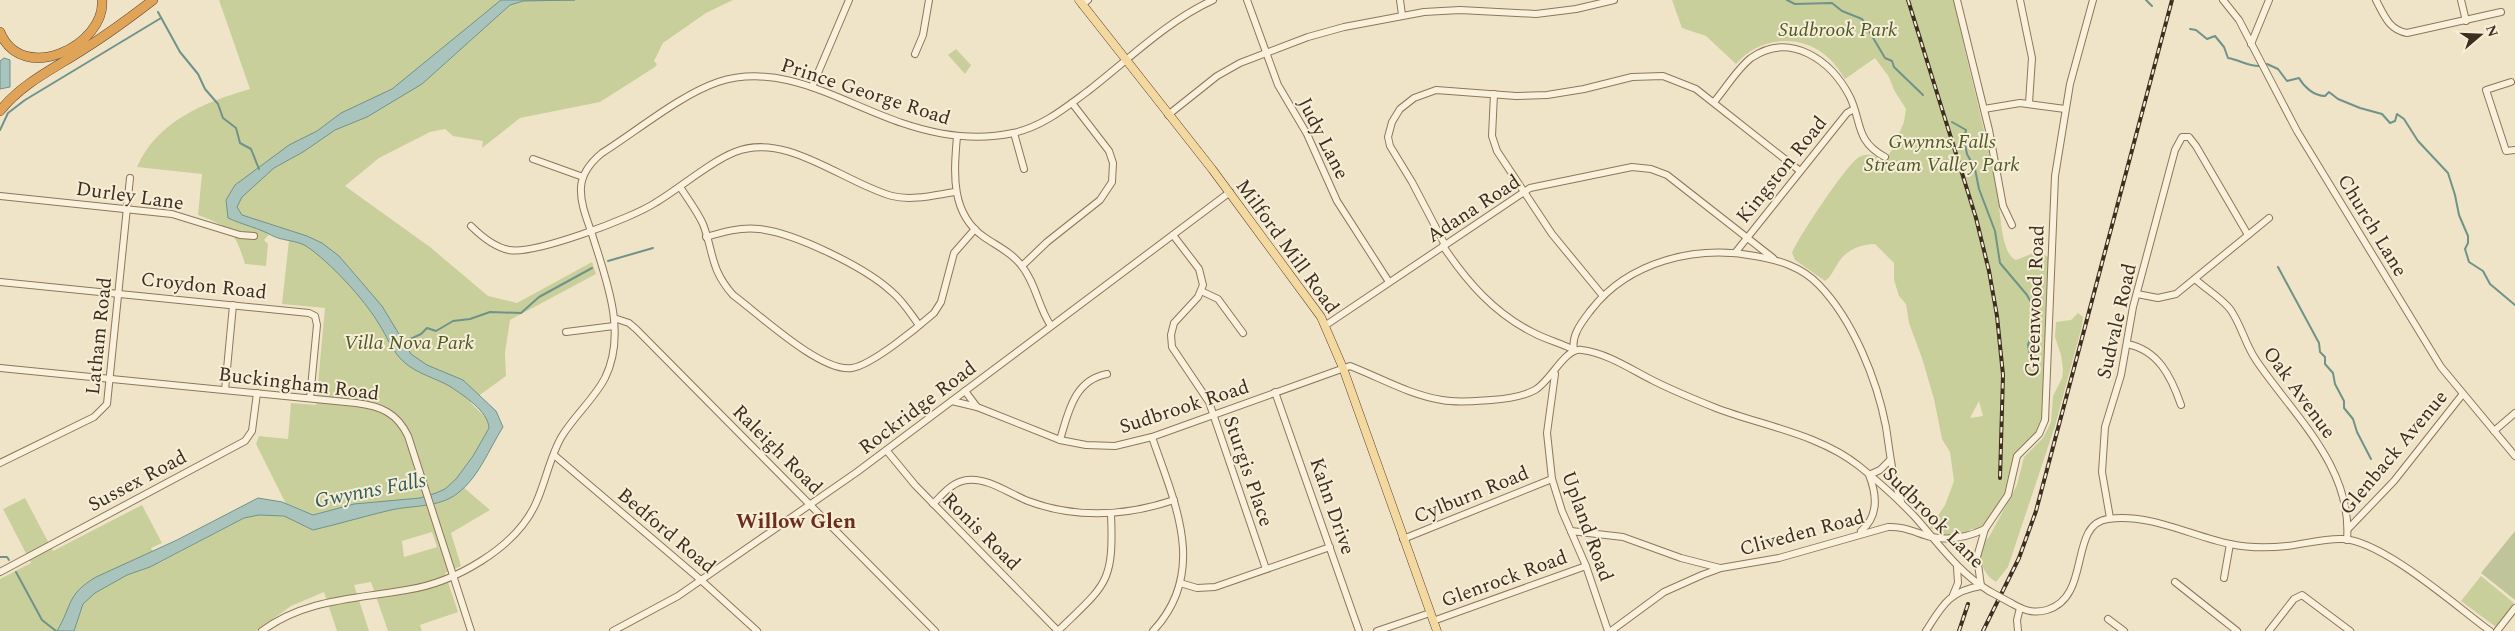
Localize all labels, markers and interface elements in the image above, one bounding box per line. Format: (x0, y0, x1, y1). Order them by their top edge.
north arrow (2455, 10, 2505, 60)
park label: Sudbrook Park (1779, 15, 1898, 45)
text: N (2480, 22, 2504, 40)
street label: Prince George Road (777, 50, 954, 134)
street label: Judy Lane (1290, 92, 1357, 185)
street label: Kingston Road (1729, 109, 1835, 230)
park label: Gwynns Falls Stream Valley Park (1864, 127, 2020, 180)
street label: Adana Road (1421, 167, 1527, 251)
street label: Church Lane (2330, 168, 2415, 283)
street label: Milford Mill Road (1228, 173, 1346, 320)
street label: Durley Lane (74, 174, 186, 218)
street label: Greenwood Road (2017, 224, 2053, 378)
street label: Sudvale Road (2089, 260, 2145, 382)
street label: Croydon Road (139, 264, 268, 308)
street label: Latham Road (78, 276, 120, 396)
park label: Villa Nova Park (344, 328, 475, 358)
street label: Oak Avenue (2255, 340, 2343, 445)
street label: Rockridge Road (852, 353, 983, 462)
street label: Buckingham Road (217, 359, 381, 409)
street label: Sudbrook Road (1115, 372, 1253, 442)
street label: Glenback Avenue (2332, 384, 2455, 522)
street label: Raleigh Road (725, 398, 829, 502)
street label: Sturgis Place (1215, 412, 1281, 531)
street label: Sussex Road (83, 442, 192, 520)
street label: Kahn Drive (1301, 454, 1363, 559)
street label: Cylburn Road (1409, 458, 1534, 532)
street label: Sudbrook Lane (1875, 460, 1991, 576)
water label: Gwynns Falls (312, 464, 429, 517)
street label: Upland Road (1553, 467, 1621, 586)
street label: Bedford Road (610, 480, 722, 581)
street label: Ronis Road (935, 486, 1027, 578)
street label: Cliveden Road (1736, 502, 1868, 564)
district label: Willow Glen (736, 506, 856, 538)
street label: Glenrock Road (1437, 542, 1572, 616)

